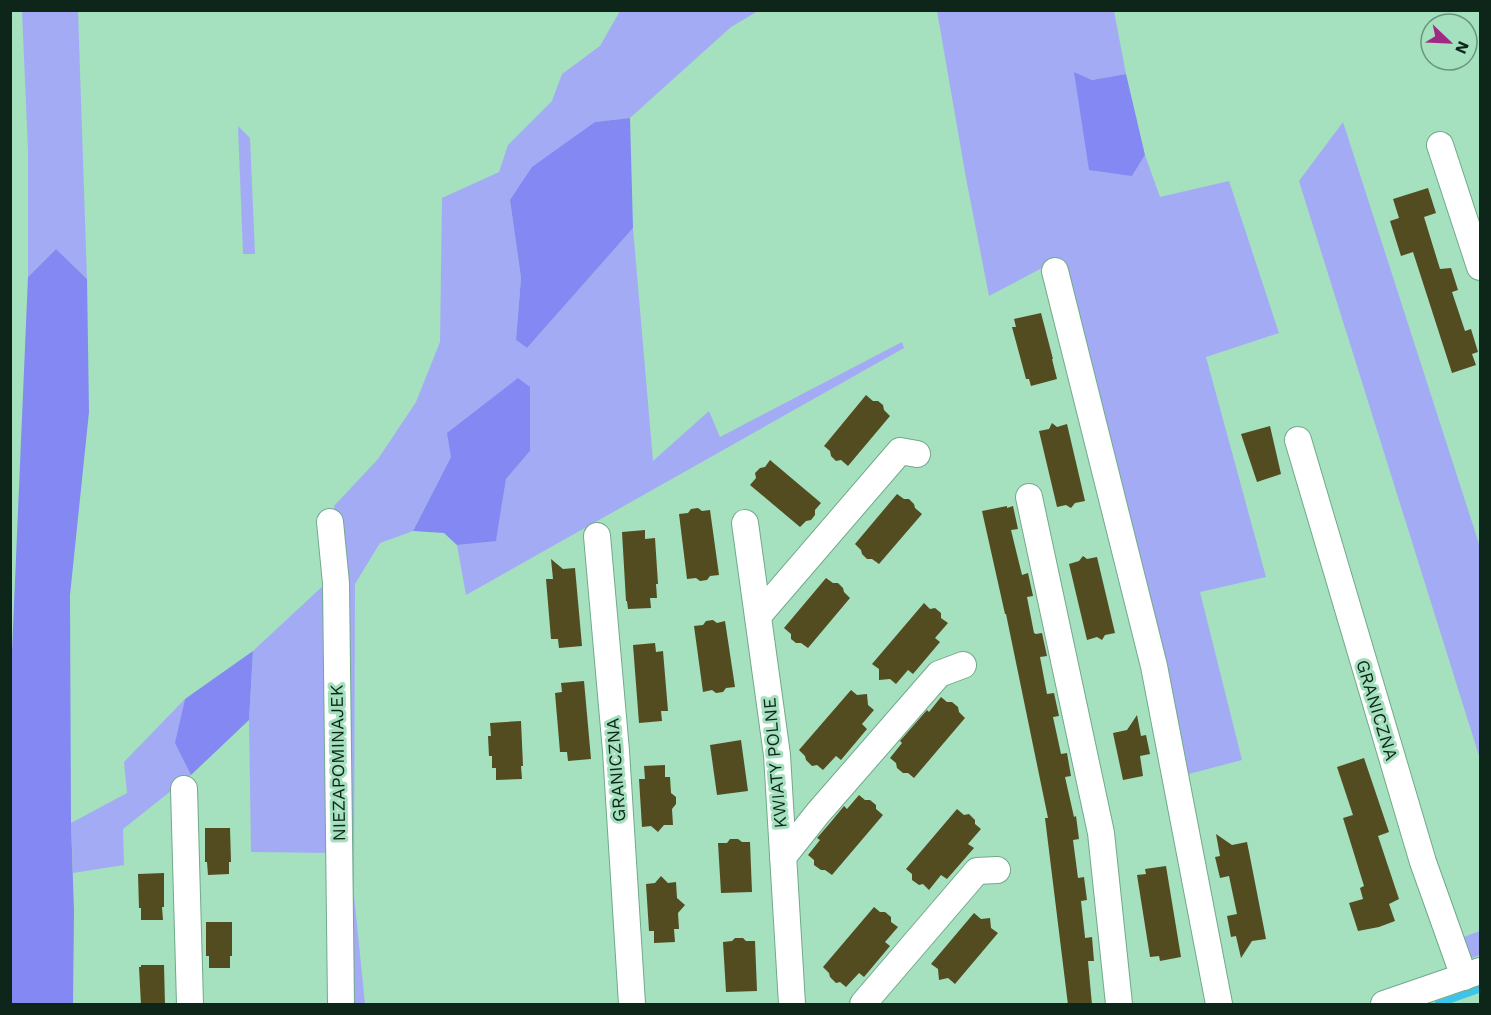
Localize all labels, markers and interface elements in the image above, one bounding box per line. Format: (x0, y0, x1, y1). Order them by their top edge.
north arrow (1419, 12, 1479, 72)
text: N (1451, 38, 1473, 57)
street label: GRANICZNA (1352, 657, 1403, 763)
street label: NIEZAPOMINAJEK (326, 684, 349, 842)
street label: KWIATY POLNE (758, 697, 791, 829)
street label: GRANICZNA (601, 717, 630, 823)

